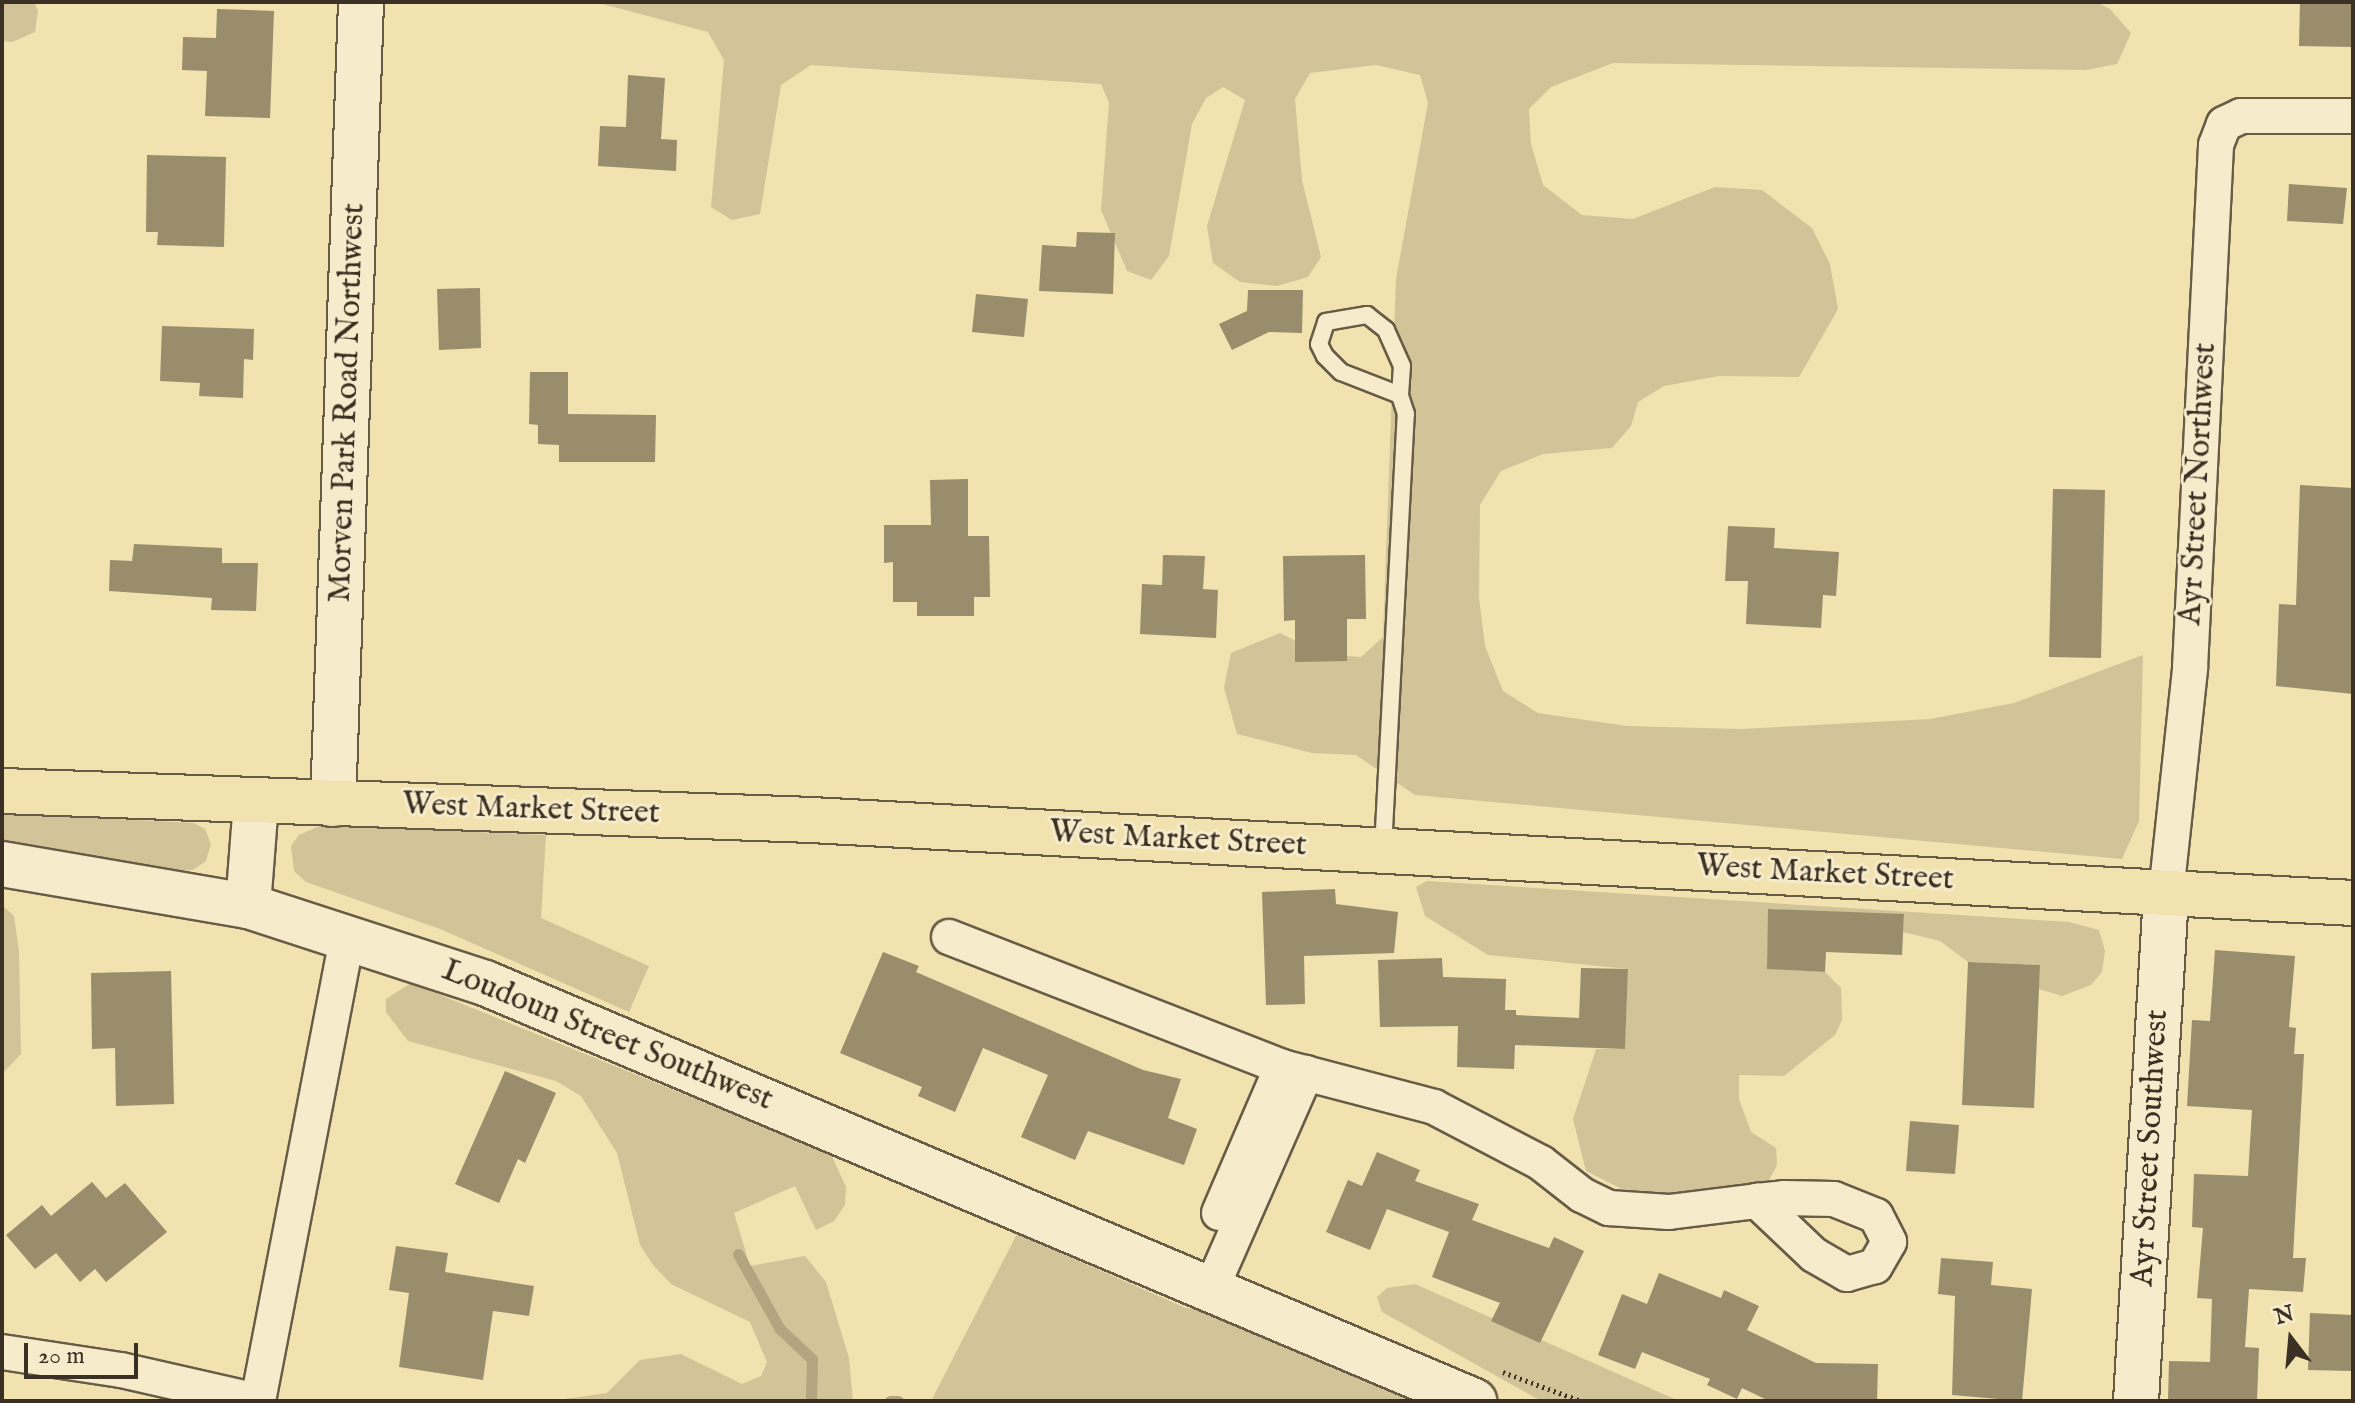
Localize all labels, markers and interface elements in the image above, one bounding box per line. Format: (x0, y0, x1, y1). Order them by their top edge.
street label: Morven Park Road Northwest (322, 203, 374, 603)
street label: Ayr Street Northwest (2172, 342, 2226, 626)
street label: West Market Street (402, 786, 660, 834)
street label: West Market Street (1048, 814, 1308, 866)
street label: West Market Street (1695, 848, 1955, 900)
street label: Loudoun Street Southwest (436, 952, 778, 1120)
street label: Ayr Street Southwest (2125, 1009, 2177, 1287)
north arrow (2251, 1299, 2331, 1379)
text: N (2271, 1300, 2297, 1332)
scale bar (28, 1327, 142, 1377)
text: 20 m (38, 1341, 85, 1372)

